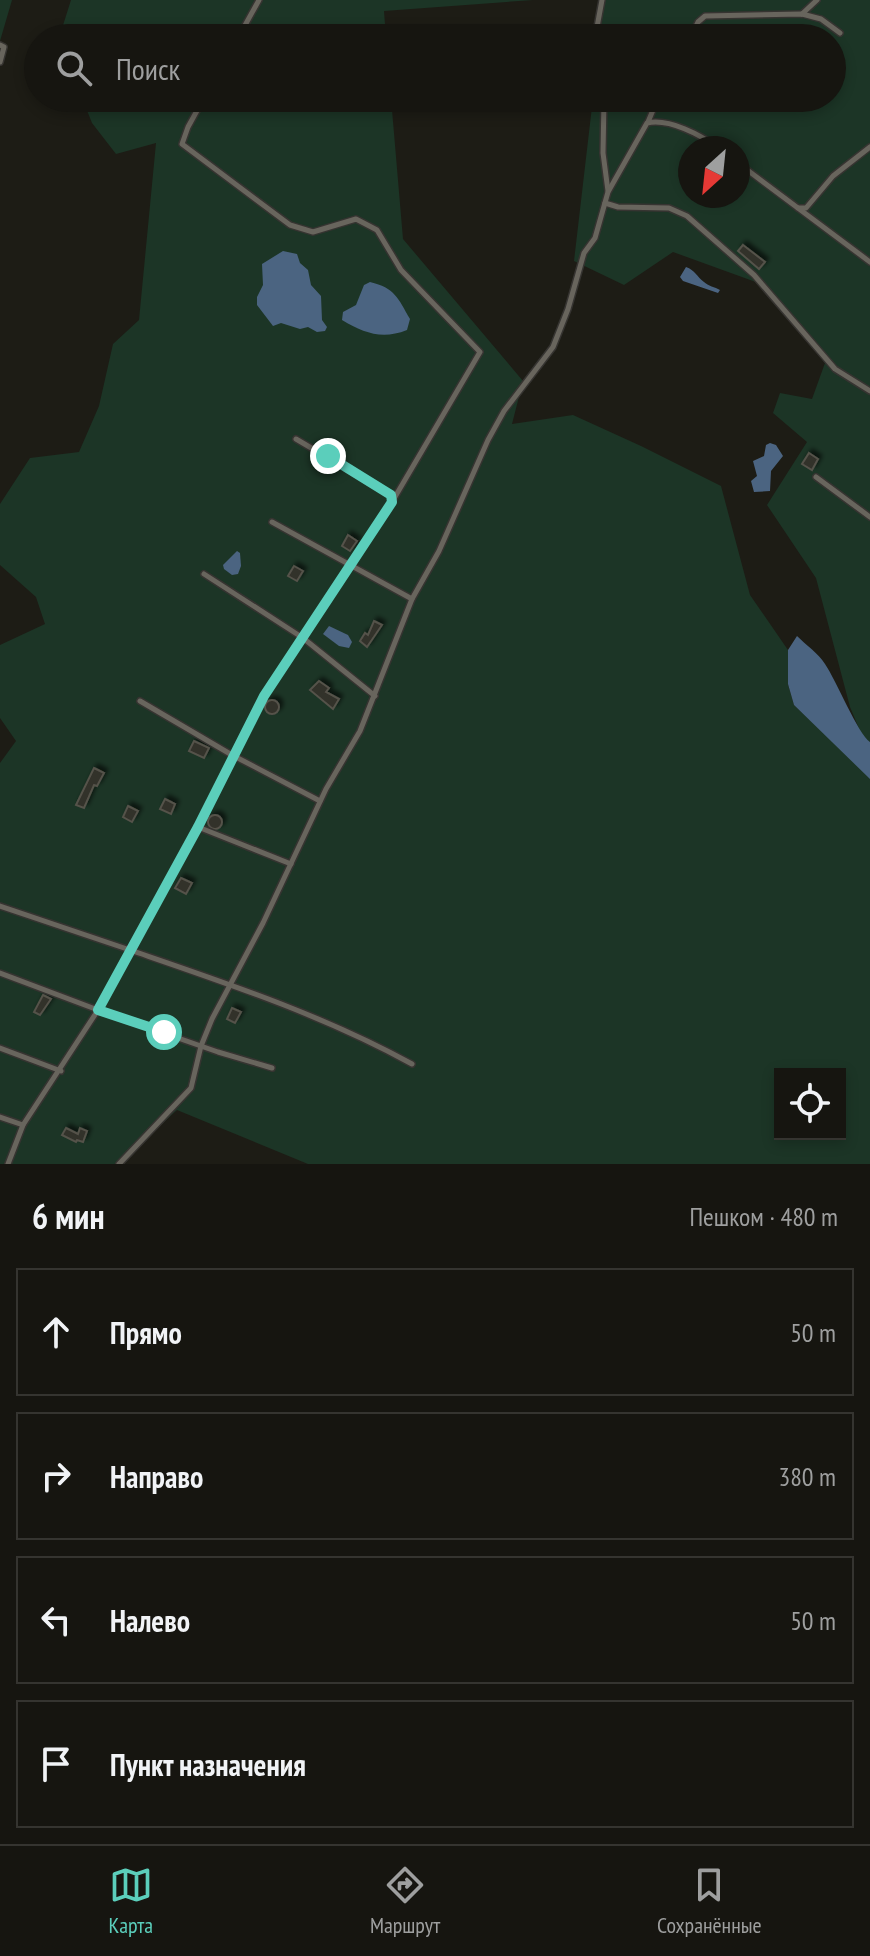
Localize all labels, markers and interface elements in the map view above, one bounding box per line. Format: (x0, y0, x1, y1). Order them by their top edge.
search box (24, 24, 846, 112)
icon: search (52, 46, 96, 90)
text: Поиск (116, 49, 180, 88)
north arrow (678, 136, 750, 208)
route end (310, 438, 346, 474)
route start (146, 1014, 182, 1050)
map controls (774, 1068, 846, 1140)
button: locate (774, 1068, 846, 1140)
text: 6 мин (32, 1194, 105, 1238)
text: Пешком · 480 m (689, 1200, 838, 1233)
icon: ahead (34, 1310, 78, 1354)
text: Прямо (110, 1313, 182, 1352)
text: 50 m (790, 1316, 836, 1349)
icon: right (34, 1454, 78, 1498)
text: Направо (110, 1457, 203, 1496)
text: 380 m (778, 1460, 836, 1493)
icon: left (34, 1598, 78, 1642)
text: Налево (110, 1601, 190, 1640)
text: 50 m (790, 1604, 836, 1637)
icon: arrive (34, 1742, 78, 1786)
text: Пункт назначения (110, 1745, 306, 1784)
tab: Карта (108, 1863, 153, 1939)
tab: Маршрут (370, 1863, 440, 1939)
tab: Сохранённые (657, 1863, 762, 1939)

